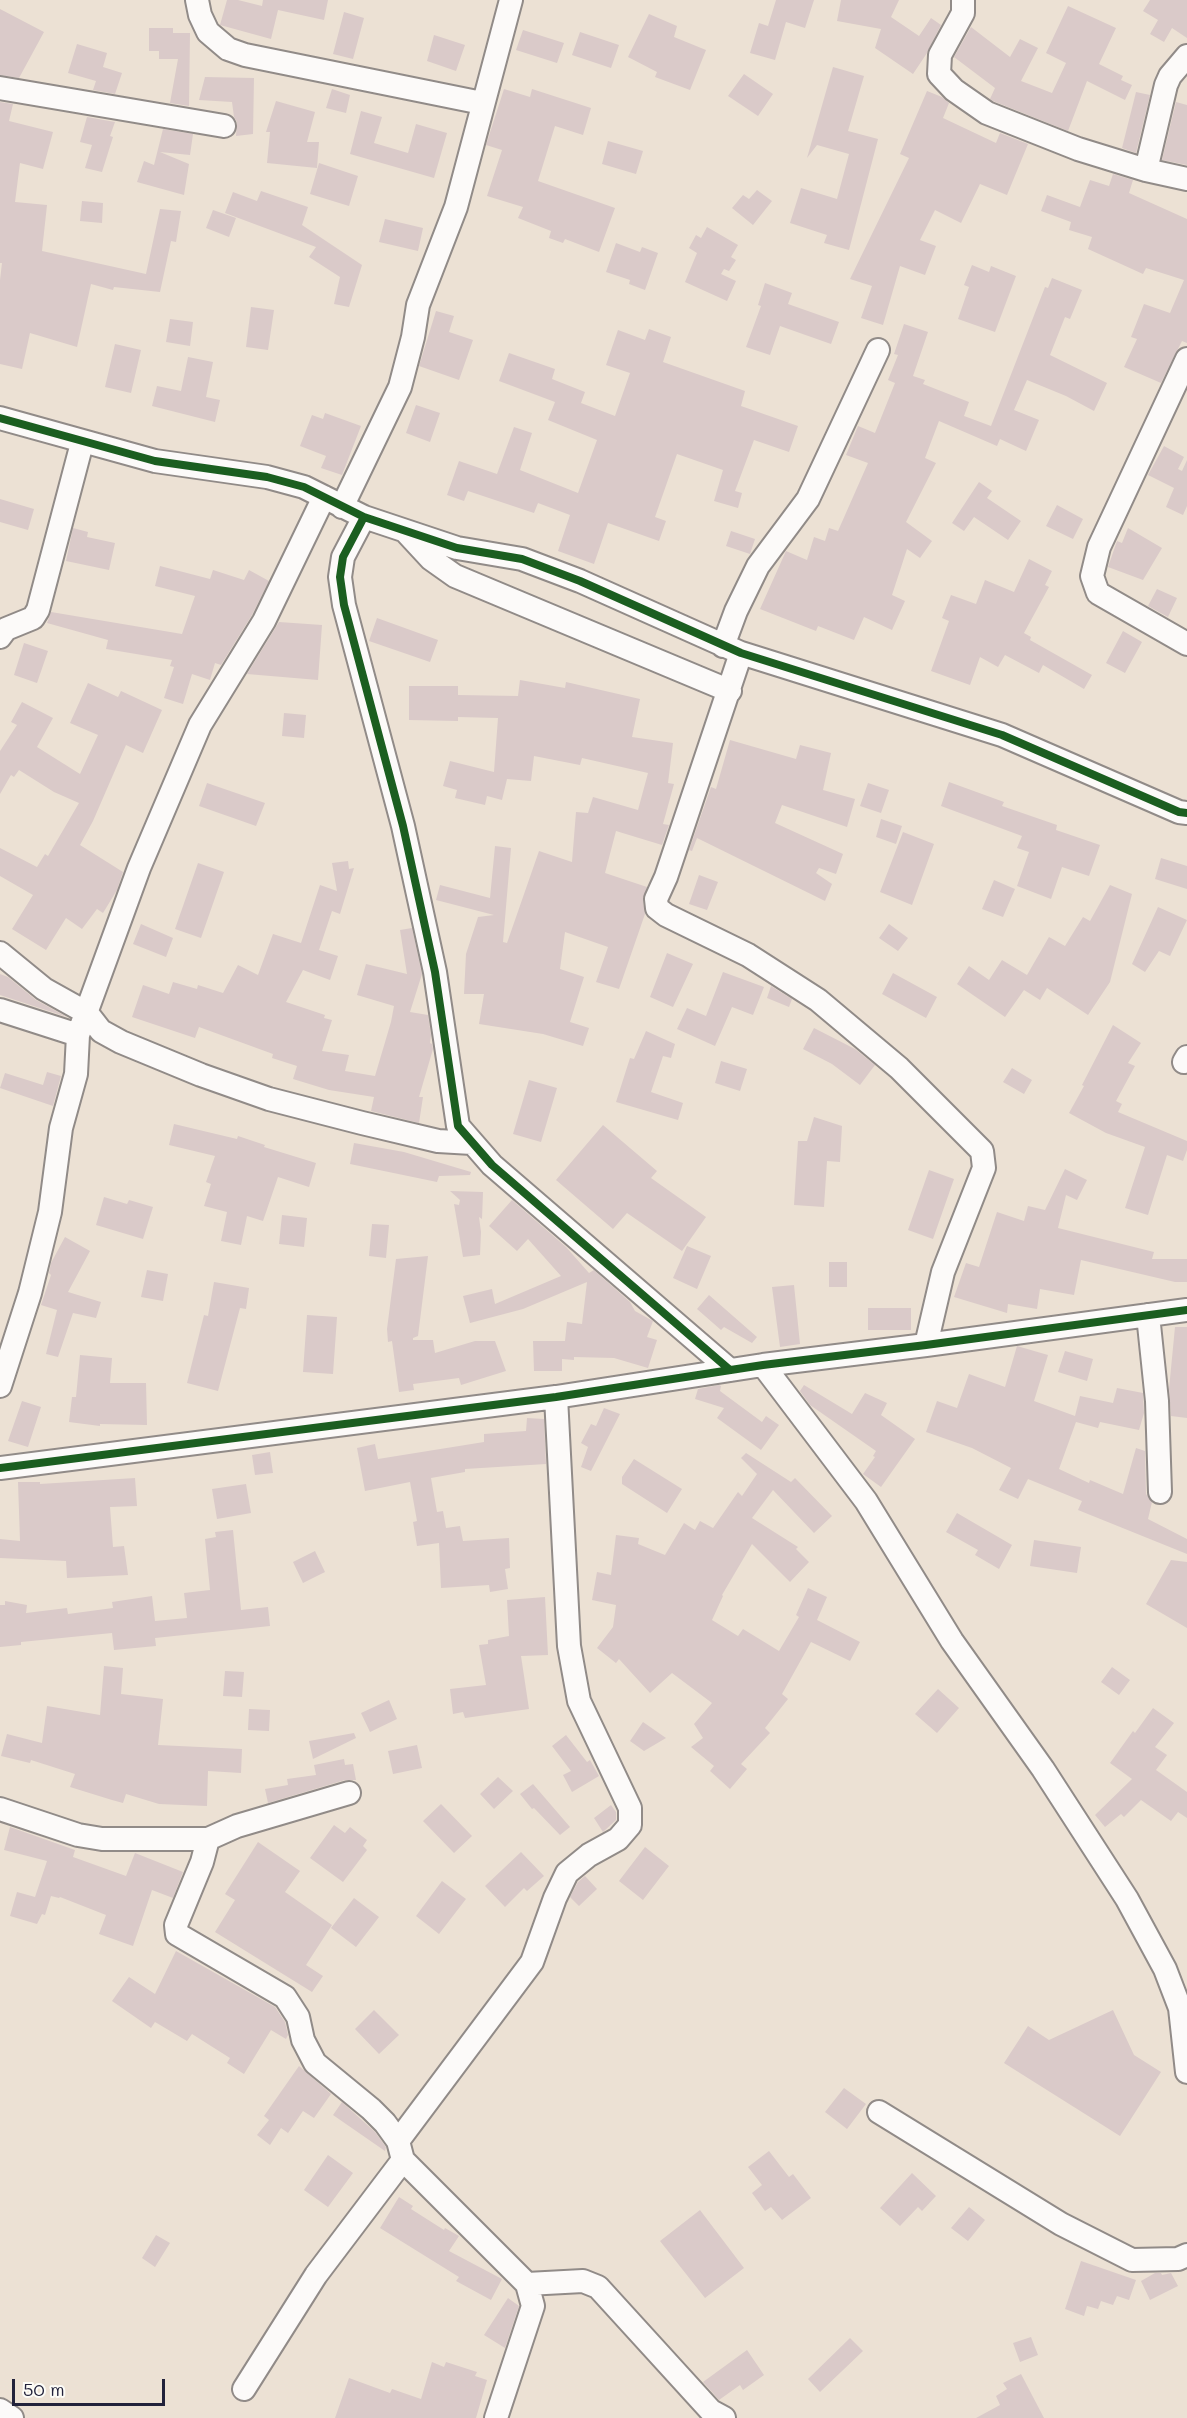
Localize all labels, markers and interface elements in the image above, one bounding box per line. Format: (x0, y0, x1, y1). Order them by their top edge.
scale bar (15, 2367, 168, 2405)
text: 50 m (23, 2377, 65, 2401)

